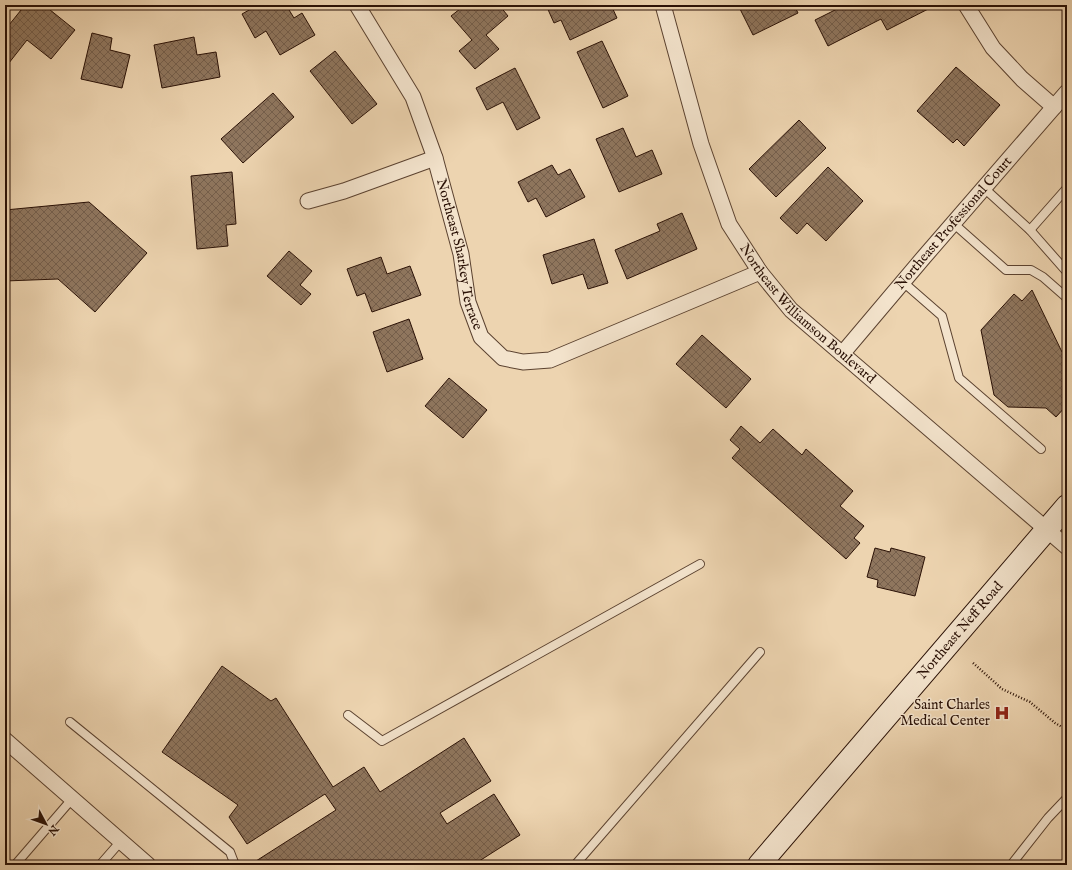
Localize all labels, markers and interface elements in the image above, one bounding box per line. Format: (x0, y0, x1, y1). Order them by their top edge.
street label: Northeast Professional Court (891, 153, 1016, 293)
street label: Northeast Sharkey Terrace (432, 176, 487, 333)
street label: Northeast Williamson Boulevard (735, 240, 880, 388)
street label: Northeast Neff Road (913, 577, 1007, 683)
place label: Saint Charles Medical Center (900, 696, 990, 730)
hospital icon: Saint Charles Medical Center (993, 704, 1011, 722)
north arrow (26, 804, 66, 844)
text: N (44, 821, 62, 838)

